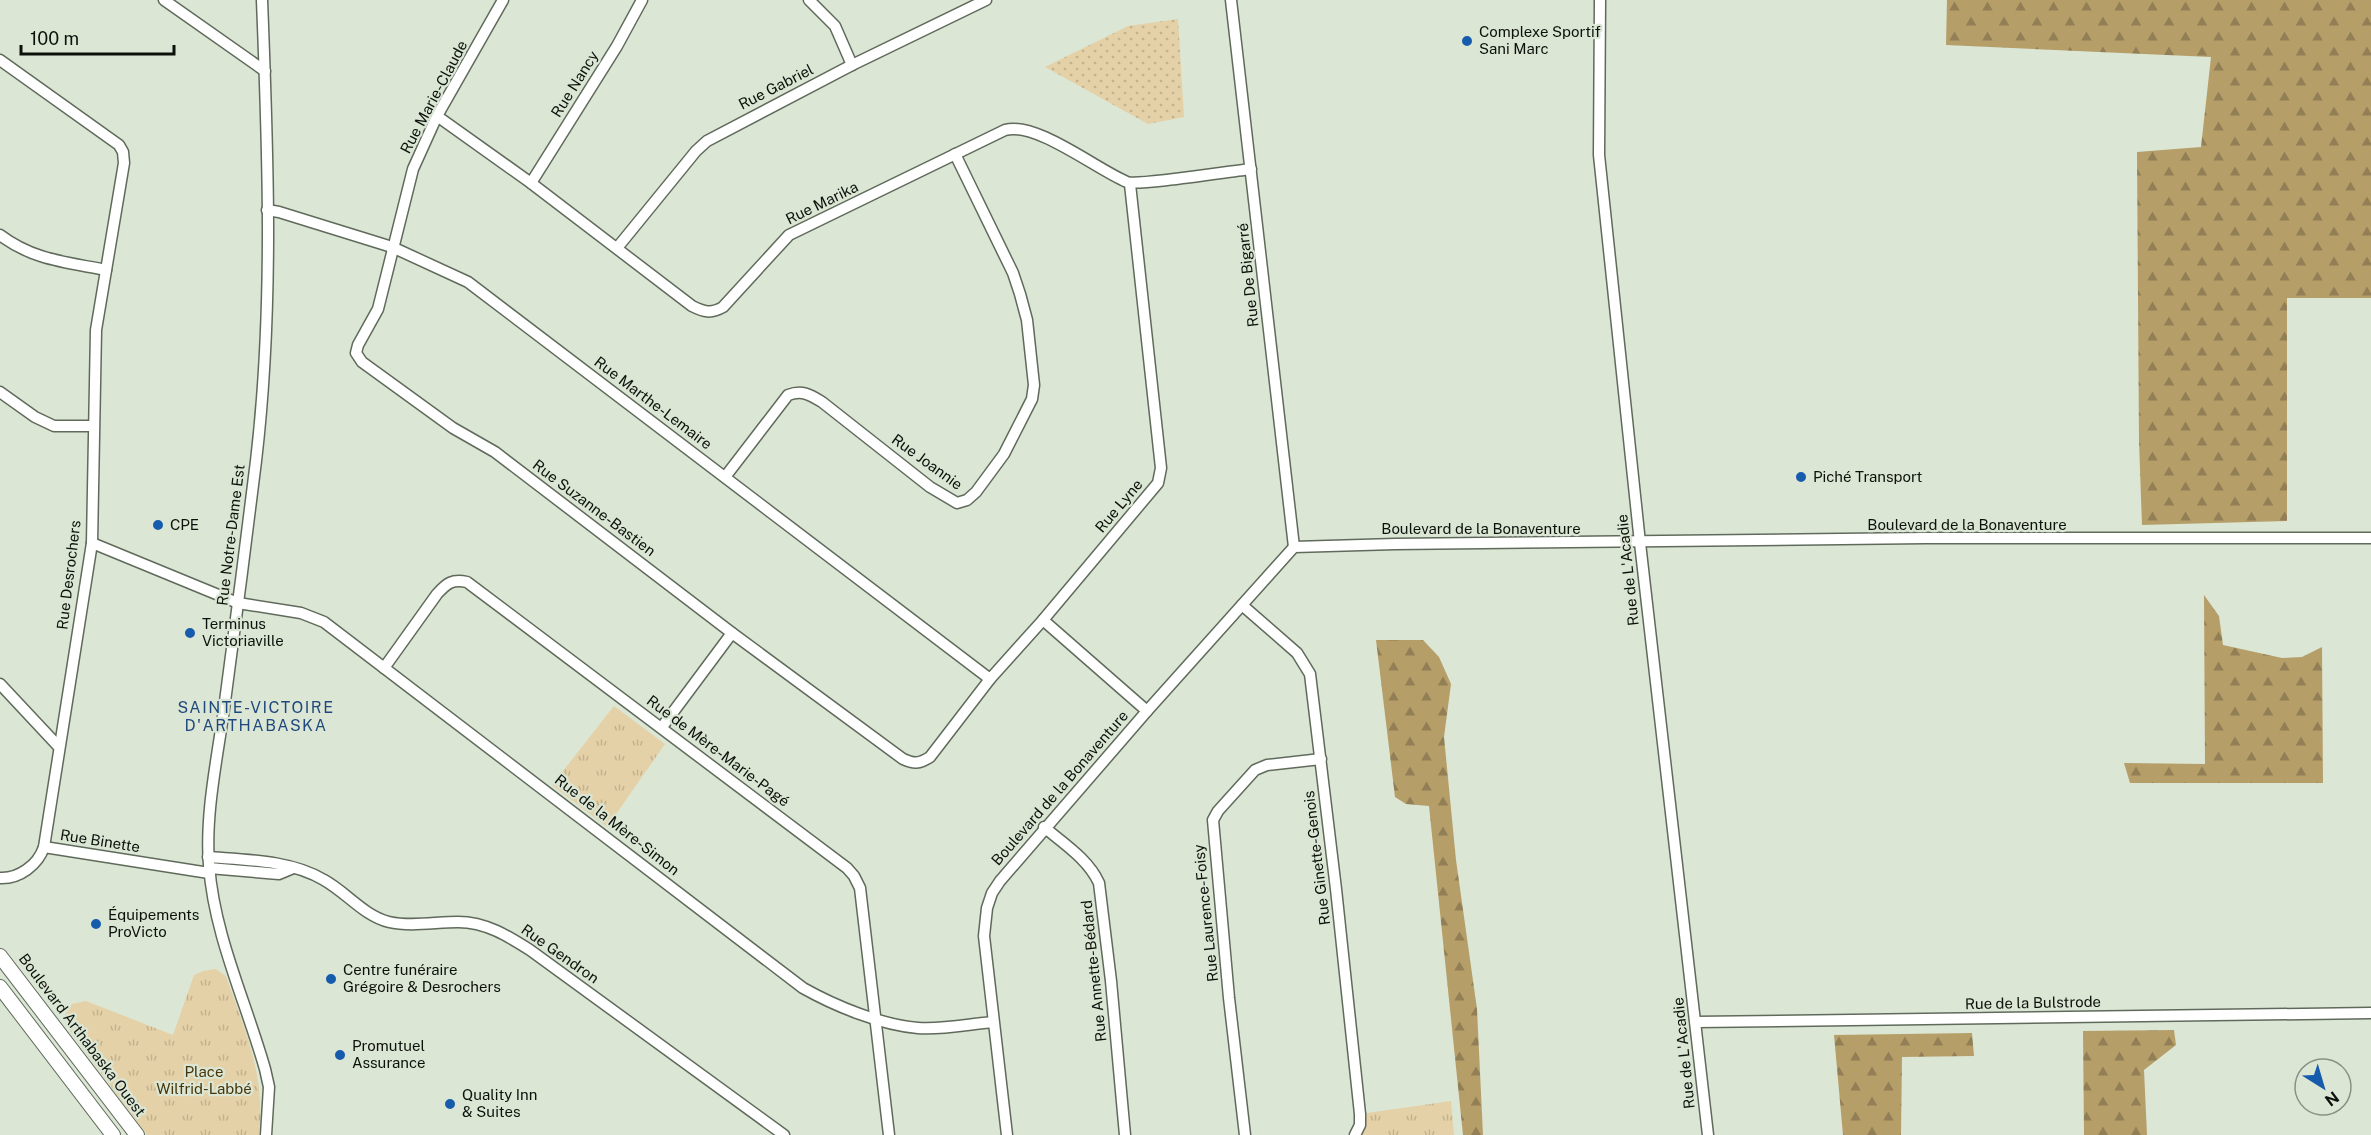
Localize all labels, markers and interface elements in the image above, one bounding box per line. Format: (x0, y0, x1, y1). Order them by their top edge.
scale bar (21, 18, 174, 56)
place label: Complexe Sportif Sani Marc (1479, 23, 1601, 57)
text: 100 m (30, 28, 79, 49)
marker: Complexe Sportif Sani Marc (1460, 34, 1474, 48)
street label: Rue Marie-Claude (397, 37, 471, 156)
street label: Rue Nancy (547, 47, 602, 120)
street label: Rue Gabriel (736, 60, 816, 113)
street label: Rue Marika (783, 178, 861, 227)
street label: Rue De Bigarré (1234, 222, 1261, 328)
street label: Rue Marthe-Lemaire (591, 353, 715, 452)
street label: Rue Joannie (889, 430, 966, 493)
street label: Rue Suzanne-Bastien (530, 456, 659, 559)
street label: Rue Notre-Dame Est (213, 463, 248, 607)
place label: Piché Transport (1813, 468, 1923, 485)
marker: Piché Transport (1794, 470, 1808, 484)
street label: Rue Lyne (1092, 476, 1146, 536)
street label: Rue de L'Acadie (1613, 513, 1642, 627)
place label: CPE (170, 516, 199, 533)
street label: Boulevard de la Bonaventure (1867, 516, 2067, 533)
marker: CPE (151, 518, 165, 532)
street label: Rue Desrochers (53, 519, 84, 631)
street label: Boulevard de la Bonaventure (1381, 520, 1581, 537)
place label: Terminus Victoriaville (202, 615, 284, 649)
marker: Terminus Victoriaville (183, 626, 197, 640)
street label: Rue de Mère-Marie-Pagé (644, 691, 793, 810)
district label: SAINTE-VICTOIRE D'ARTHABASKA (177, 698, 335, 735)
street label: Boulevard de la Bonaventure (988, 707, 1131, 869)
street label: Rue de la Mère-Simon (552, 771, 683, 879)
street label: Rue Ginette-Genois (1300, 790, 1333, 926)
street label: Rue Binette (59, 826, 141, 855)
street label: Rue Laurence-Foisy (1190, 844, 1221, 983)
street label: Rue Annette-Bédard (1078, 899, 1109, 1043)
place label: Équipements ProVicto (108, 906, 199, 940)
marker: Équipements ProVicto (89, 917, 103, 931)
street label: Rue Gendron (518, 921, 602, 987)
street label: Boulevard Arthabaska Ouest (16, 950, 149, 1119)
place label: Centre funéraire Grégoire & Desrochers (343, 961, 501, 995)
marker: Centre funéraire Grégoire & Desrochers (324, 972, 338, 986)
street label: Rue de la Bulstrode (1965, 993, 2101, 1012)
street label: Rue de L'Acadie (1669, 996, 1698, 1110)
place label: Promutuel Assurance (352, 1037, 426, 1071)
marker: Promutuel Assurance (333, 1048, 347, 1062)
north arrow (2293, 1057, 2353, 1117)
park label: Place Wilfrid-Labbé (156, 1063, 252, 1097)
place label: Quality Inn & Suites (462, 1086, 537, 1120)
text: N (2321, 1087, 2342, 1110)
marker: Quality Inn & Suites (443, 1097, 457, 1111)

